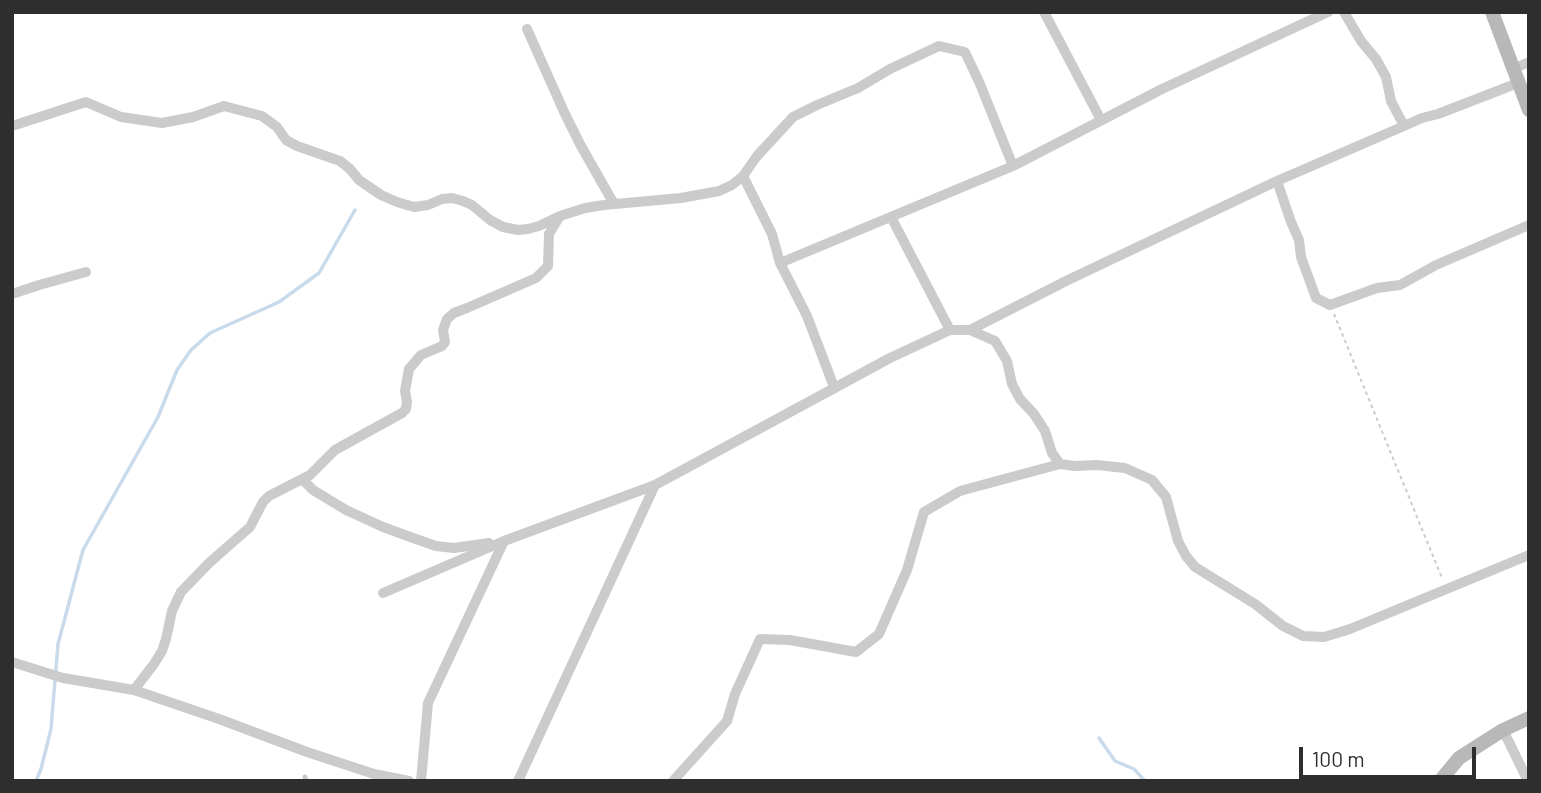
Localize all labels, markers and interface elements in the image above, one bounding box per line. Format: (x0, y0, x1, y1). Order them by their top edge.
scale bar (1303, 734, 1480, 778)
text: 100 m (1312, 746, 1365, 771)

